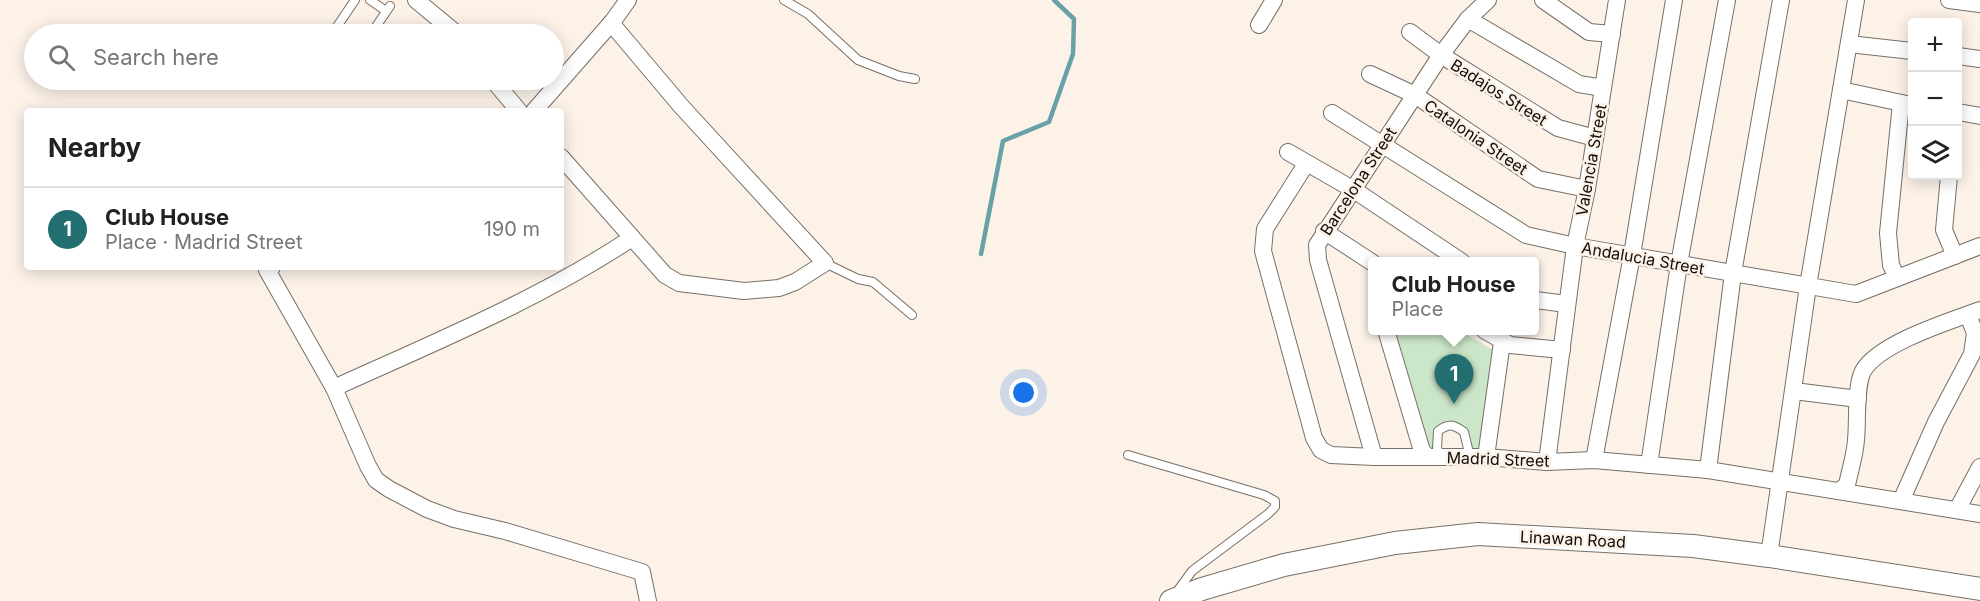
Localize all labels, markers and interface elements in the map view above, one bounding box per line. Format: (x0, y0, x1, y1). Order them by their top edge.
map controls (1908, 18, 1962, 180)
button: + (1908, 18, 1962, 72)
search box (24, 24, 564, 90)
icon: search (45, 41, 78, 74)
text: Search here (93, 44, 219, 70)
street label: Badajos Street (1447, 54, 1551, 130)
button: − (1908, 72, 1962, 126)
street label: Catalonia Street (1420, 95, 1532, 179)
street label: Valencia Street (1571, 102, 1611, 218)
street label: Barcelona Street (1316, 123, 1400, 239)
button: layers (1908, 126, 1962, 180)
text: Nearby (48, 132, 141, 163)
text: Club House (105, 204, 229, 230)
text: 1 (63, 217, 72, 241)
text: 190 m (484, 217, 540, 241)
text: Place · Madrid Street (105, 230, 302, 254)
street label: Andalucia Street (1580, 237, 1706, 279)
popup (1368, 257, 1539, 335)
text: Club House (1391, 271, 1516, 297)
text: Place (1391, 297, 1443, 321)
pin: 1 (1434, 354, 1474, 404)
your location (1009, 378, 1038, 407)
street label: Madrid Street (1446, 447, 1550, 471)
street label: Linawan Road (1520, 526, 1626, 552)

